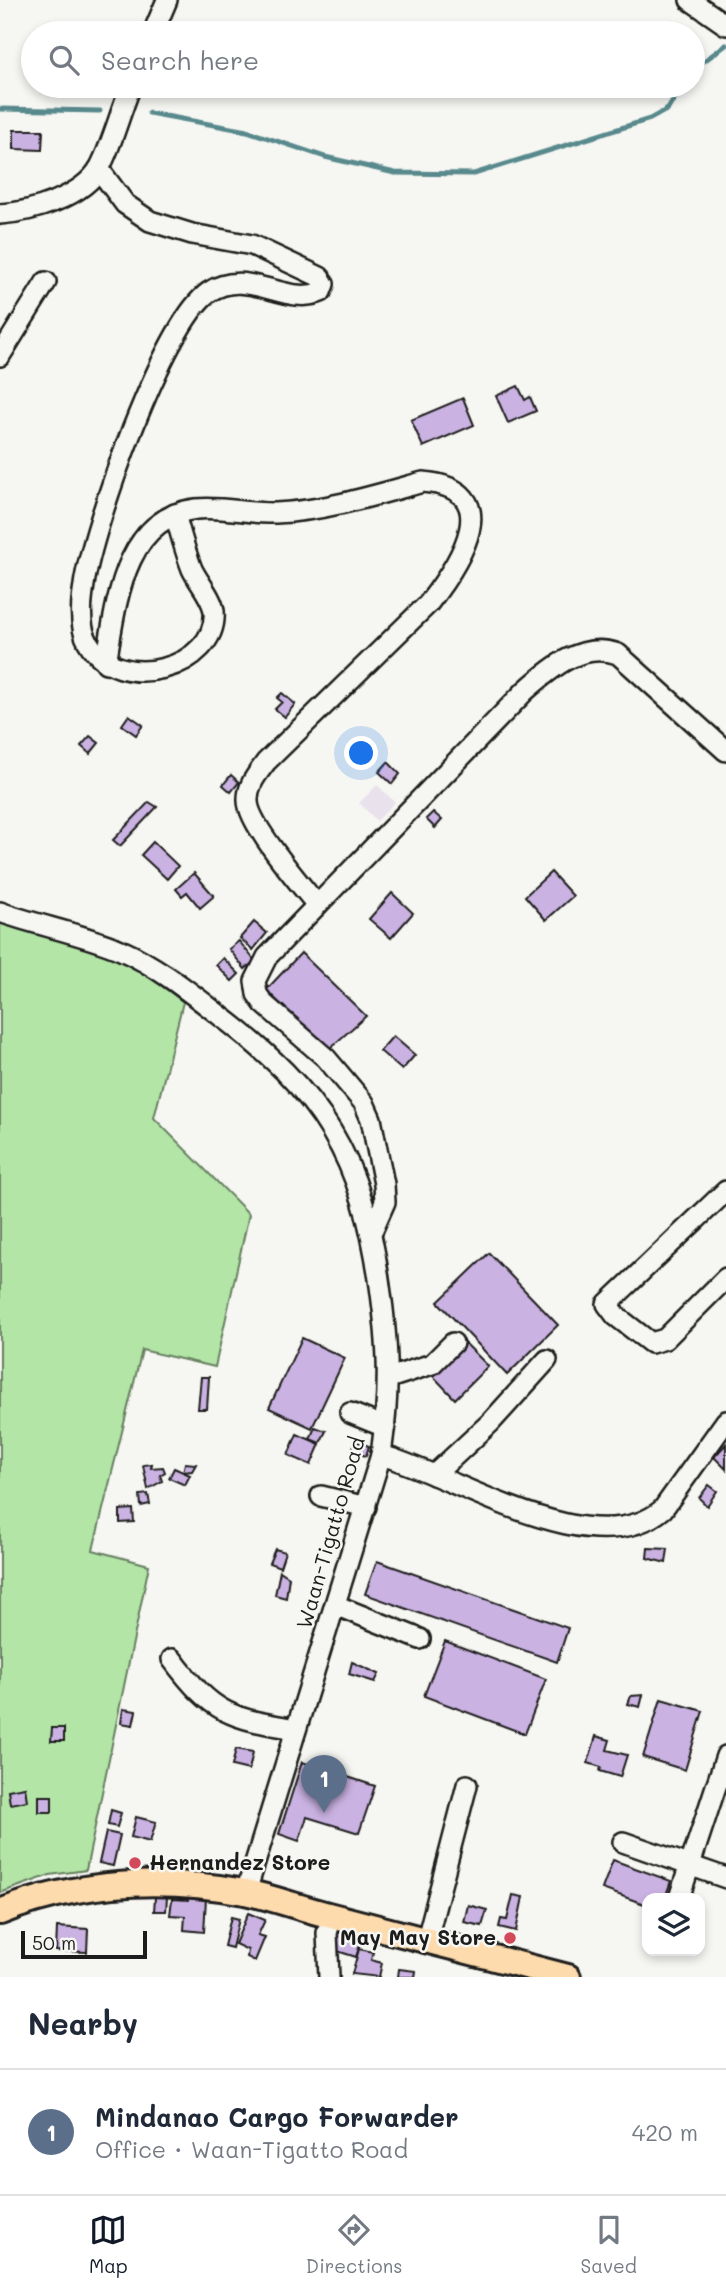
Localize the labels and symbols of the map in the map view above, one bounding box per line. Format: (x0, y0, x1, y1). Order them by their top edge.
your location (344, 736, 378, 770)
street label: Waan-Tigatto Road (289, 1433, 370, 1632)
pin: 1 (301, 1755, 347, 1813)
place label: Hernandez Store (149, 1848, 330, 1875)
marker: Hernandez Store (127, 1855, 143, 1871)
place label: May May Store (340, 1923, 496, 1951)
scale bar (21, 1928, 147, 1960)
marker: May May Store (502, 1930, 518, 1946)

